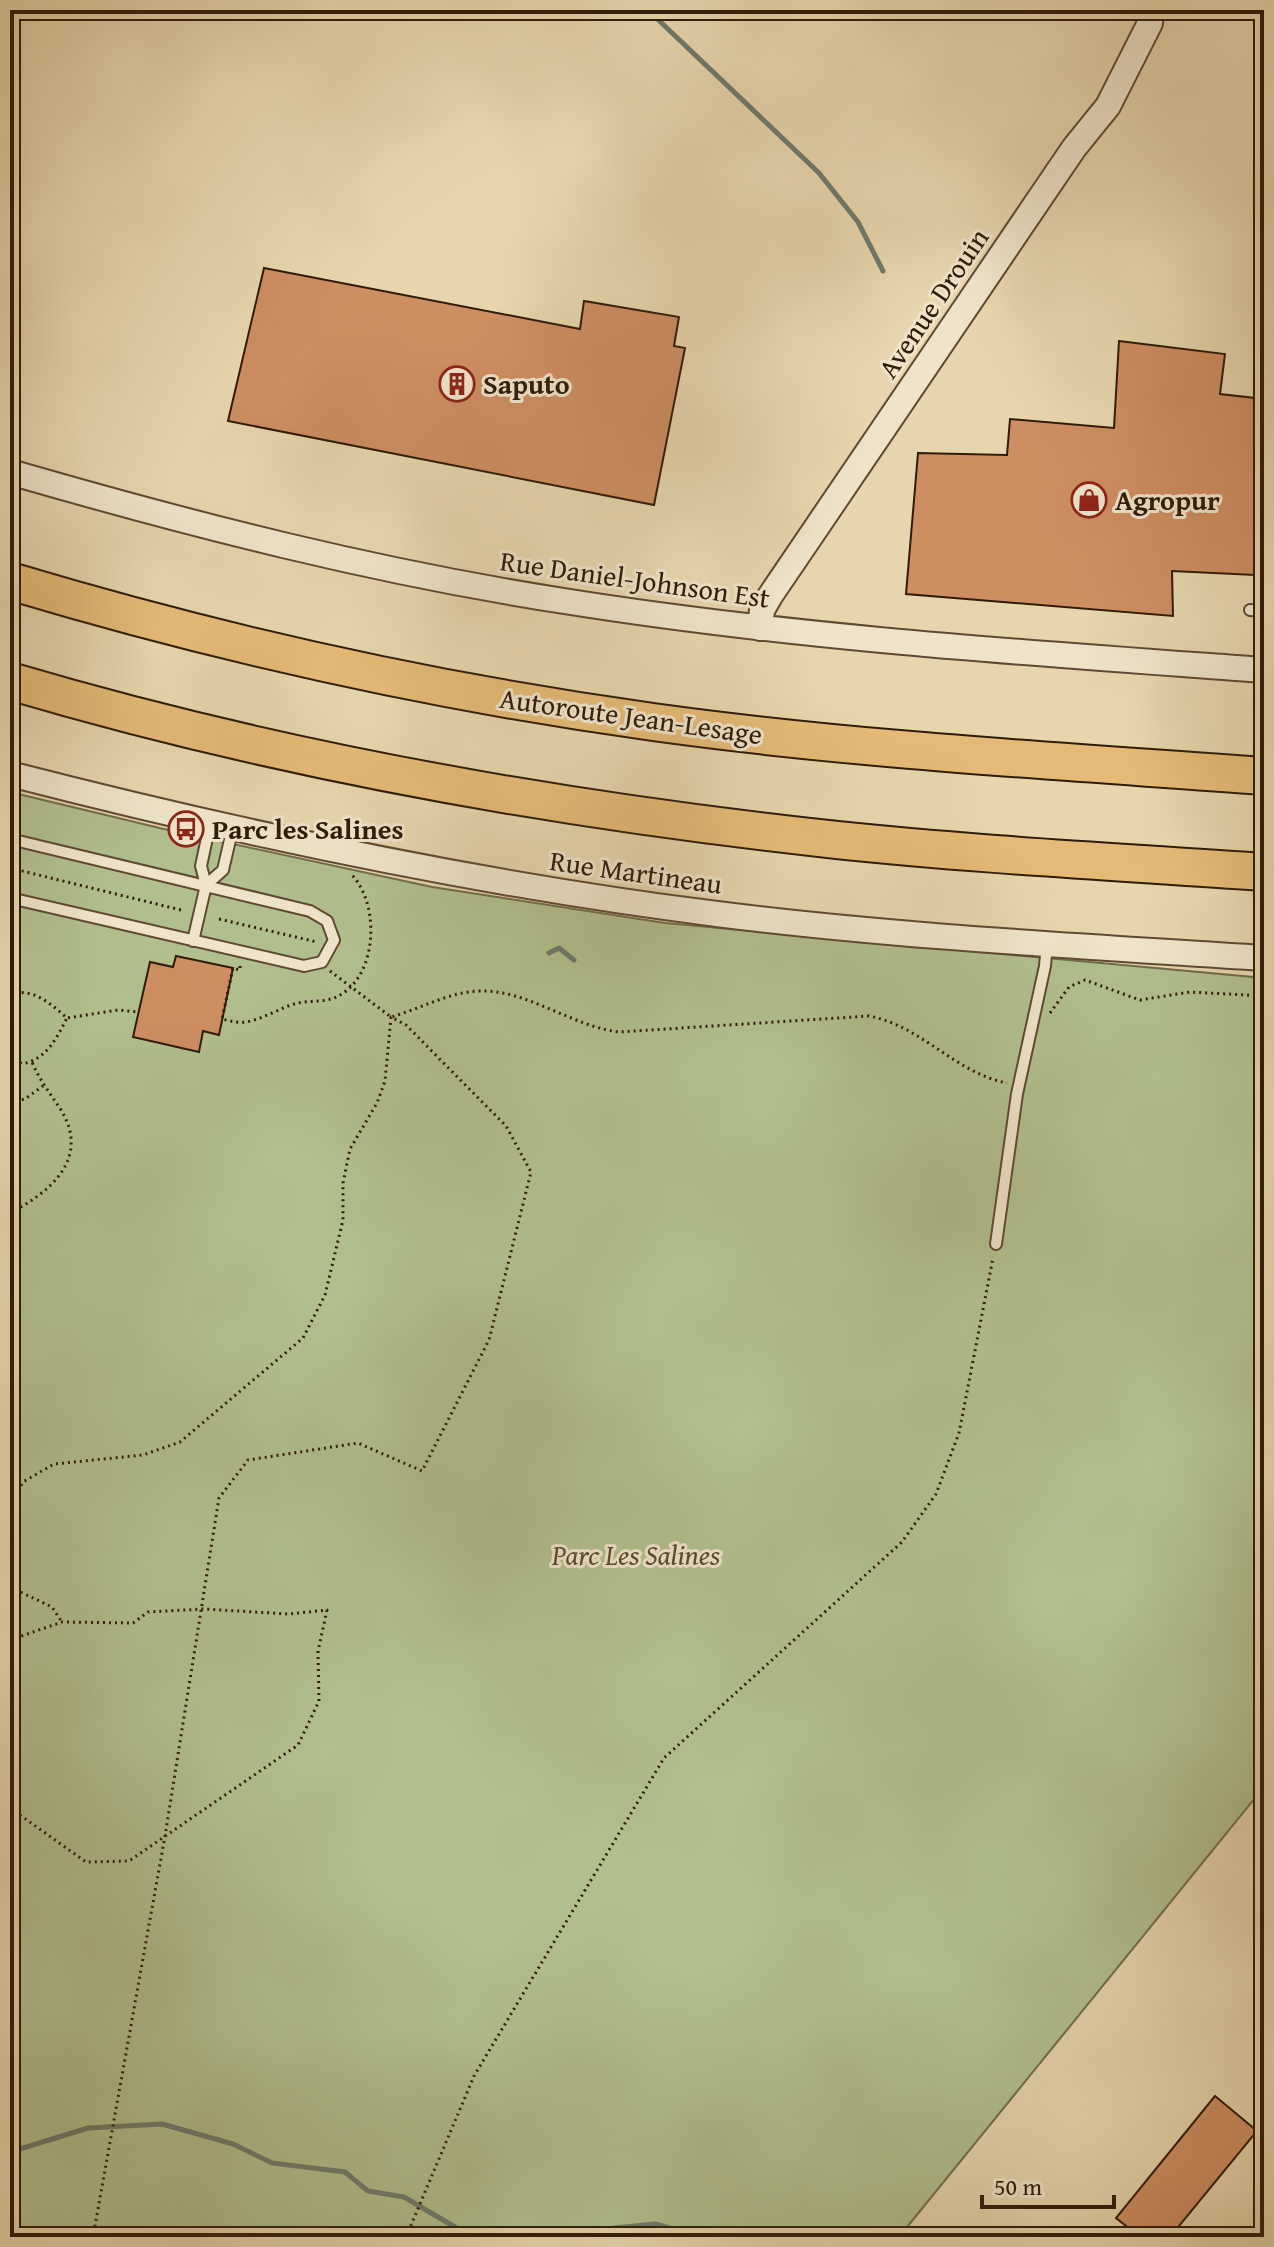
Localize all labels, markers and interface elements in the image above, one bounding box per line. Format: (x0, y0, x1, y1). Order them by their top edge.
street label: Avenue Drouin (867, 219, 998, 386)
place label: Saputo (483, 363, 570, 404)
building icon: Saputo (438, 365, 476, 403)
place label: Agropur (1115, 479, 1220, 520)
shop icon: Agropur (1070, 481, 1108, 519)
street label: Rue Daniel-Johnson Est (498, 539, 773, 618)
street label: Autoroute Jean-Lesage (497, 677, 765, 754)
place label: Parc les Salines (212, 808, 404, 849)
bus stop icon: Parc les Salines (167, 810, 205, 848)
street label: Rue Martineau (547, 839, 725, 904)
park label: Parc Les Salines (551, 1534, 720, 1575)
scale bar (982, 2159, 1114, 2209)
text: 50 m (994, 2169, 1042, 2204)

